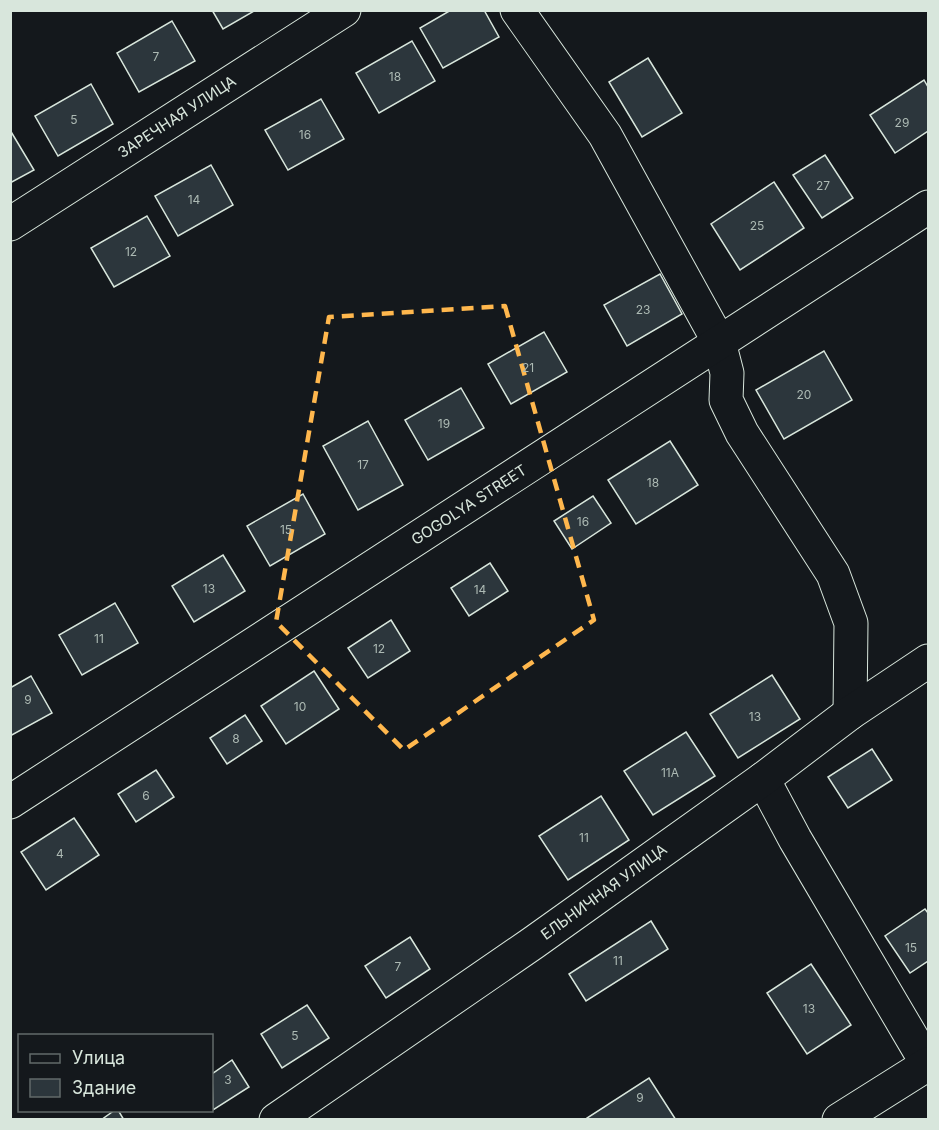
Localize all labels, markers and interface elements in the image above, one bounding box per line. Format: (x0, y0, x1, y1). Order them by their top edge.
house number: 7 (153, 49, 160, 64)
house number: 18 (389, 69, 401, 84)
street label: ЗАРЕЧНАЯ УЛИЦА (114, 71, 239, 162)
house number: 5 (70, 112, 78, 127)
house number: 29 (895, 115, 909, 130)
house number: 16 (299, 127, 311, 142)
house number: 27 (816, 178, 830, 193)
house number: 14 (188, 192, 201, 207)
house number: 25 (750, 218, 764, 233)
house number: 12 (125, 244, 137, 259)
house number: 23 (636, 302, 650, 317)
house number: 21 (522, 360, 534, 375)
house number: 20 (797, 387, 811, 402)
house number: 19 (438, 416, 450, 431)
house number: 17 (357, 457, 369, 472)
street label: GOGOLYA STREET (408, 460, 530, 549)
house number: 18 (647, 475, 659, 490)
house number: 16 (577, 514, 589, 529)
house number: 15 (280, 522, 292, 537)
house number: 13 (203, 581, 215, 596)
house number: 14 (474, 582, 487, 597)
house number: 11 (94, 631, 104, 646)
house number: 12 (373, 641, 385, 656)
house number: 9 (24, 692, 32, 707)
house number: 10 (294, 699, 306, 714)
house number: 13 (749, 709, 761, 724)
house number: 8 (232, 731, 240, 746)
house number: 11А (661, 765, 679, 780)
house number: 6 (142, 788, 150, 803)
house number: 11 (579, 830, 589, 845)
street label: ЕЛЬНИЧНАЯ УЛИЦА (537, 839, 671, 944)
house number: 4 (56, 846, 64, 861)
house number: 15 (905, 940, 917, 955)
house number: 11 (613, 953, 623, 968)
house number: 7 (395, 959, 402, 974)
house number: 13 (803, 1001, 815, 1016)
house number: 5 (291, 1028, 299, 1043)
legend (18, 1034, 213, 1112)
text: Улица (72, 1047, 125, 1068)
house number: 3 (224, 1072, 232, 1087)
text: Здание (72, 1077, 136, 1098)
house number: 9 (636, 1090, 644, 1105)

